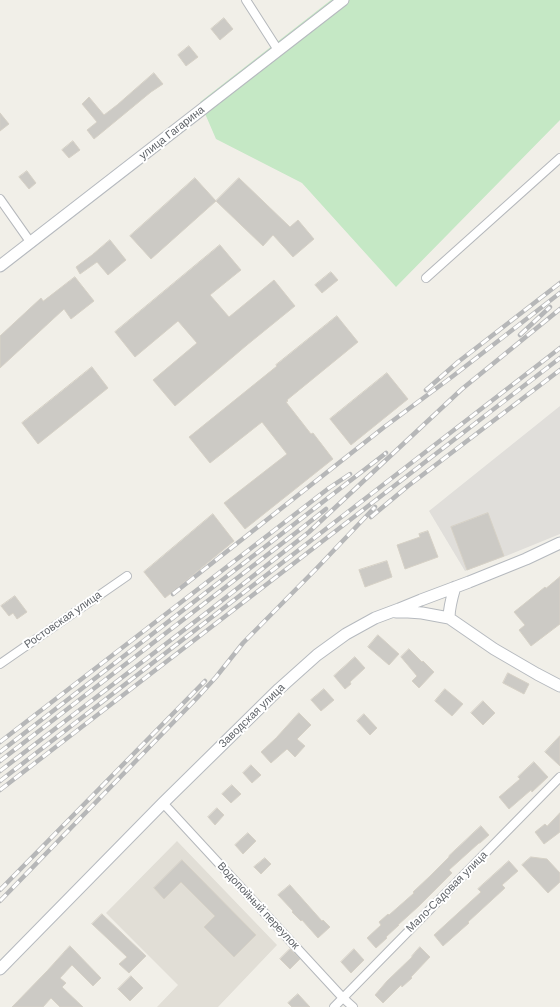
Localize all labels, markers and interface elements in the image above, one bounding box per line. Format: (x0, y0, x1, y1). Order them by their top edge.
street label: улица Гагарина (137, 103, 207, 163)
street label: Ростовская улица (22, 588, 104, 652)
street label: Заводская улица (216, 681, 288, 751)
street label: Мало-Садовая улица (404, 849, 490, 935)
street label: Водопойный переулок (214, 860, 302, 952)

